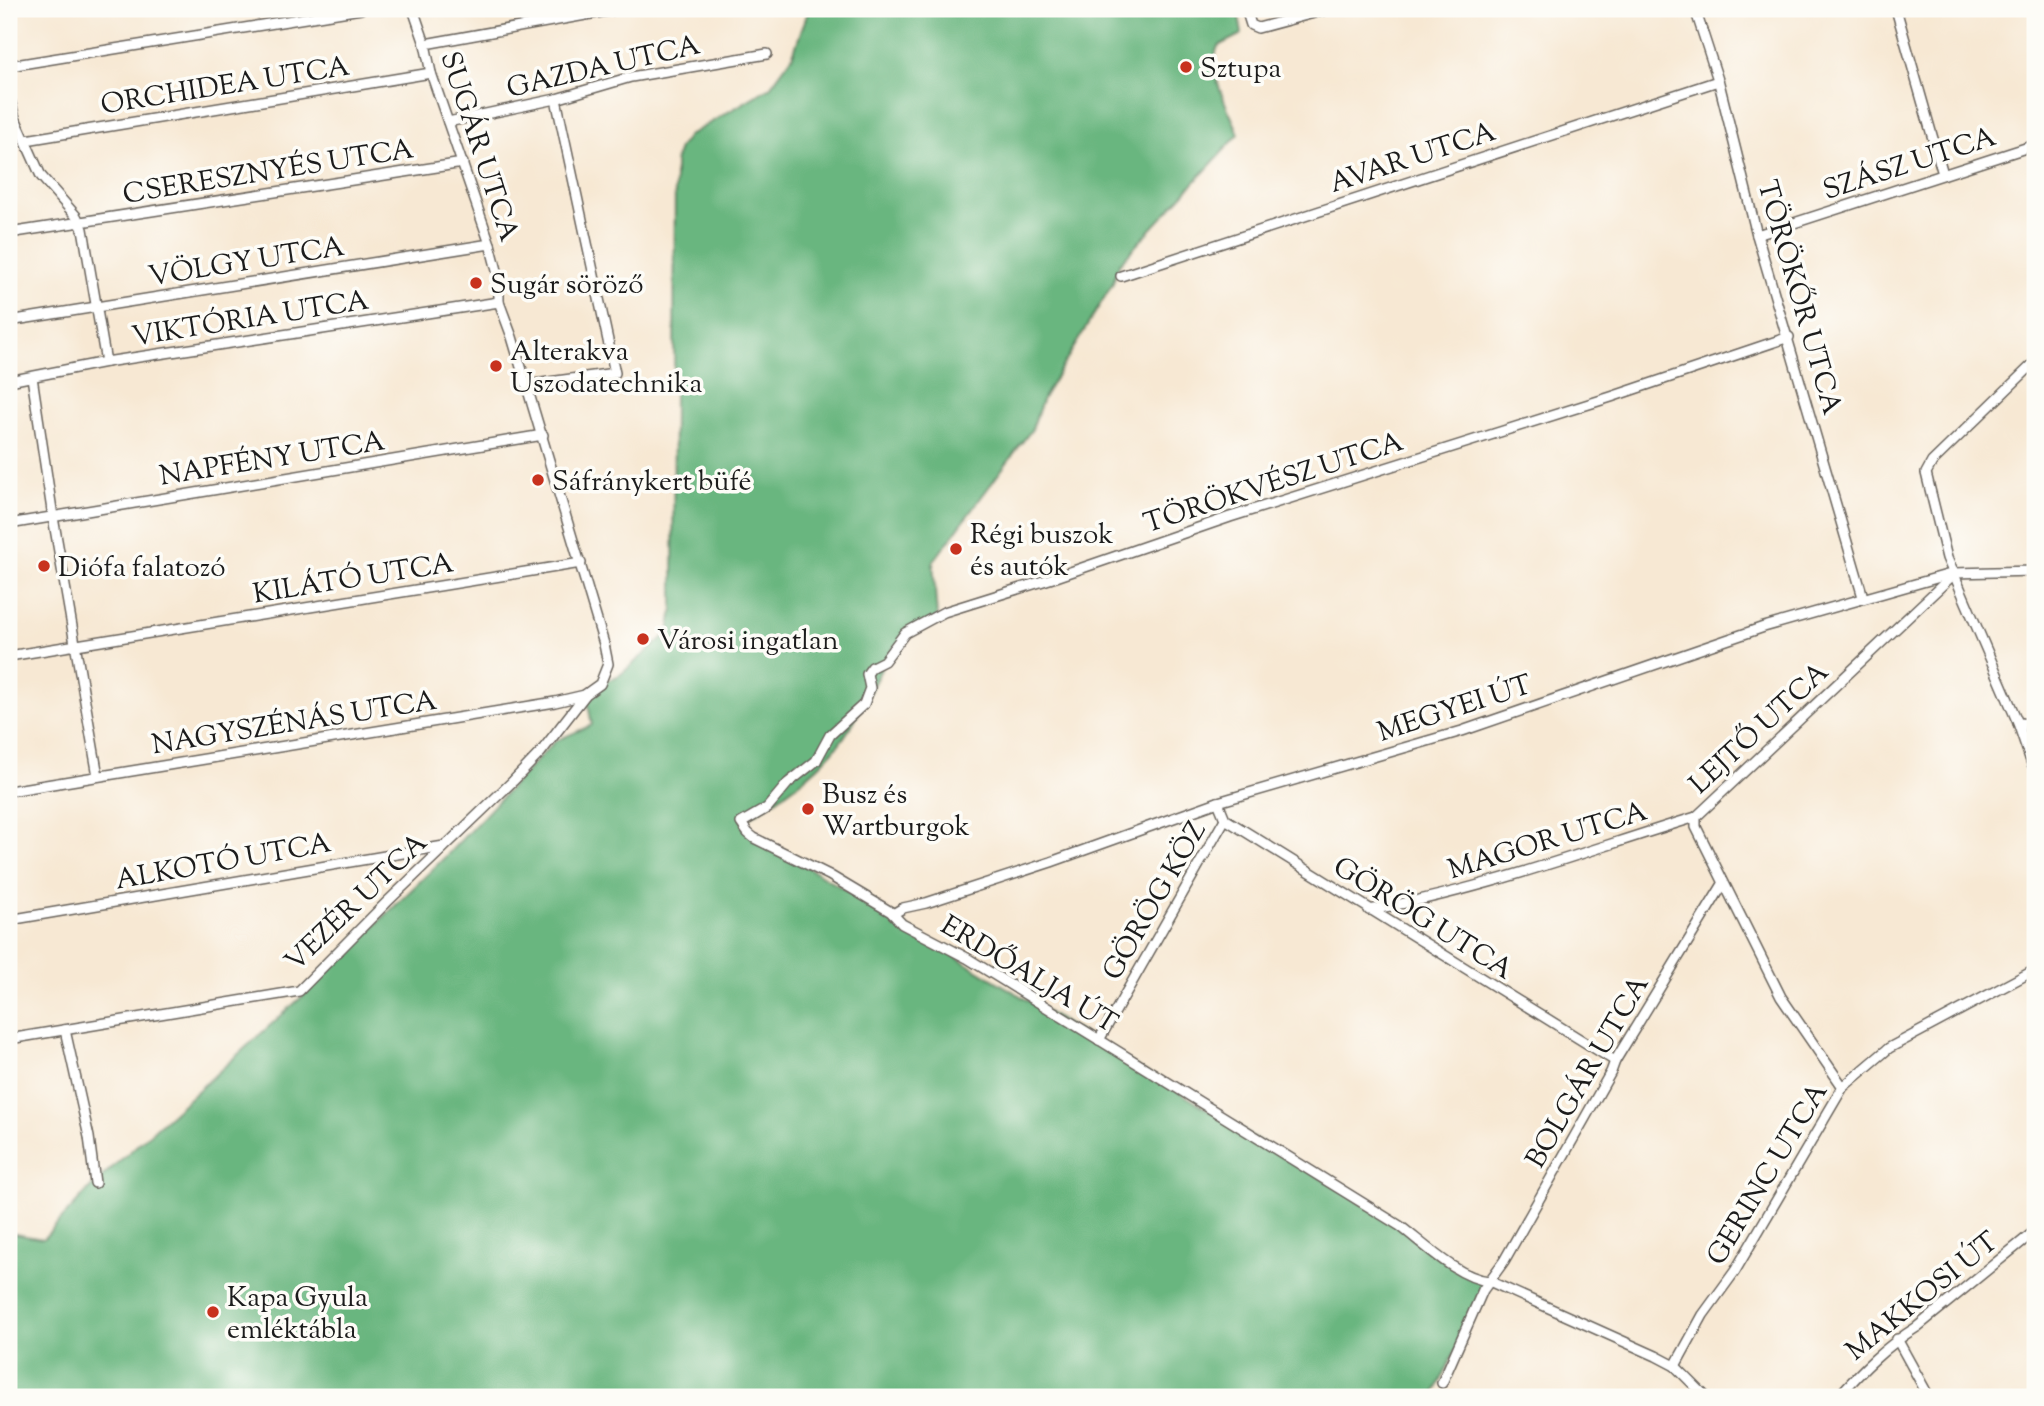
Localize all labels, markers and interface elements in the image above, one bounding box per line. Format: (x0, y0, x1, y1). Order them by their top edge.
street label: GAZDA UTCA (503, 26, 705, 110)
street label: ORCHIDEA UTCA (98, 47, 353, 126)
street label: SUGÁR UTCA (429, 47, 528, 247)
place label: Sztupa (1200, 50, 1282, 90)
marker: Sztupa (1178, 59, 1194, 75)
street label: AVAR UTCA (1325, 113, 1502, 205)
street label: SZÁSZ UTCA (1818, 118, 2002, 212)
street label: CSERESZNYÉS UTCA (120, 130, 417, 216)
street label: TÖRÖKŐR UTCA (1745, 176, 1851, 420)
street label: VÖLGY UTCA (146, 228, 348, 298)
place label: Sugár söröző (490, 266, 644, 306)
marker: Sugár söröző (468, 275, 484, 291)
street label: VIKTÓRIA UTCA (129, 281, 372, 358)
place label: Alterakva Uszodatechnika (510, 333, 703, 405)
marker: Alterakva Uszodatechnika (488, 358, 504, 374)
street label: NAPFÉNY UTCA (157, 422, 388, 498)
street label: TÖRÖKVÉSZ UTCA (1139, 423, 1409, 545)
place label: Sáfránykert büfé (552, 463, 752, 503)
marker: Sáfránykert büfé (530, 472, 546, 488)
place label: Régi buszok és autók (970, 516, 1113, 588)
marker: Régi buszok és autók (948, 541, 964, 557)
street label: KILÁTÓ UTCA (250, 544, 457, 616)
place label: Diófa falatozó (58, 549, 226, 589)
marker: Diófa falatozó (36, 558, 52, 574)
place label: Városi ingatlan (657, 622, 839, 662)
marker: Városi ingatlan (635, 631, 651, 647)
street label: LEJTŐ UTCA (1681, 654, 1839, 805)
street label: MEGYEI ÚT (1373, 666, 1538, 754)
street label: NAGYSZÉNÁS UTCA (149, 682, 440, 766)
place label: Busz és Wartburgok (822, 776, 970, 848)
street label: MAGOR UTCA (1443, 792, 1653, 891)
marker: Busz és Wartburgok (800, 801, 816, 817)
street label: GÖRÖG KÖZ (1094, 814, 1217, 988)
street label: ALKOTÓ UTCA (112, 824, 335, 902)
street label: VEZÉR UTCA (277, 824, 438, 982)
street label: GÖRÖG UTCA (1325, 848, 1520, 991)
street label: ERDŐALJA ÚT (932, 907, 1125, 1044)
street label: BOLGÁR UTCA (1517, 968, 1660, 1176)
street label: GERINC UTCA (1698, 1075, 1839, 1273)
street label: MAKKOSI ÚT (1838, 1223, 2008, 1371)
place label: Kapa Gyula emléktábla (227, 1279, 368, 1351)
marker: Kapa Gyula emléktábla (205, 1304, 221, 1320)

